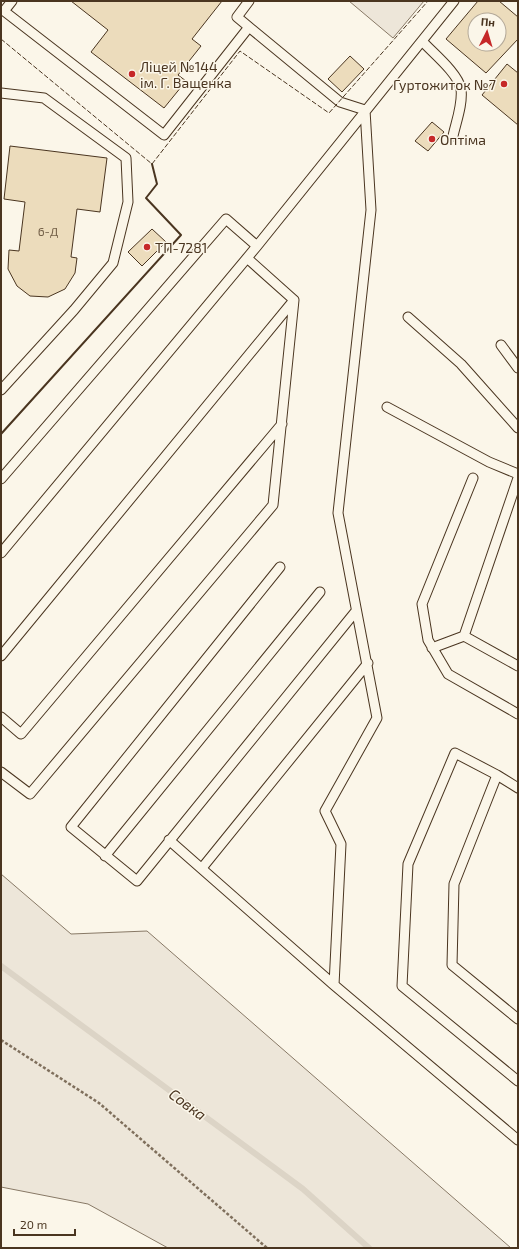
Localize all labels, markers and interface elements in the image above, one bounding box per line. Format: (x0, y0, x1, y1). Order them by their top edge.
north arrow (467, 12, 507, 52)
text: Пн (480, 14, 496, 29)
place label: Ліцей №144 ім. Г. Ващенка (140, 58, 232, 91)
marker: Ліцей №144 ім. Г. Ващенка (127, 69, 137, 79)
place label: Гуртожиток №7 (393, 76, 496, 93)
marker: Гуртожиток №7 (499, 79, 509, 89)
place label: Оптіма (440, 131, 486, 148)
marker: Оптіма (427, 134, 437, 144)
house number: 6-Д (38, 224, 58, 238)
place label: ТП-7281 (155, 239, 207, 256)
marker: ТП-7281 (142, 242, 152, 252)
water label: Совка (166, 1084, 210, 1124)
scale bar (14, 1211, 75, 1237)
text: 20 m (20, 1217, 47, 1231)

